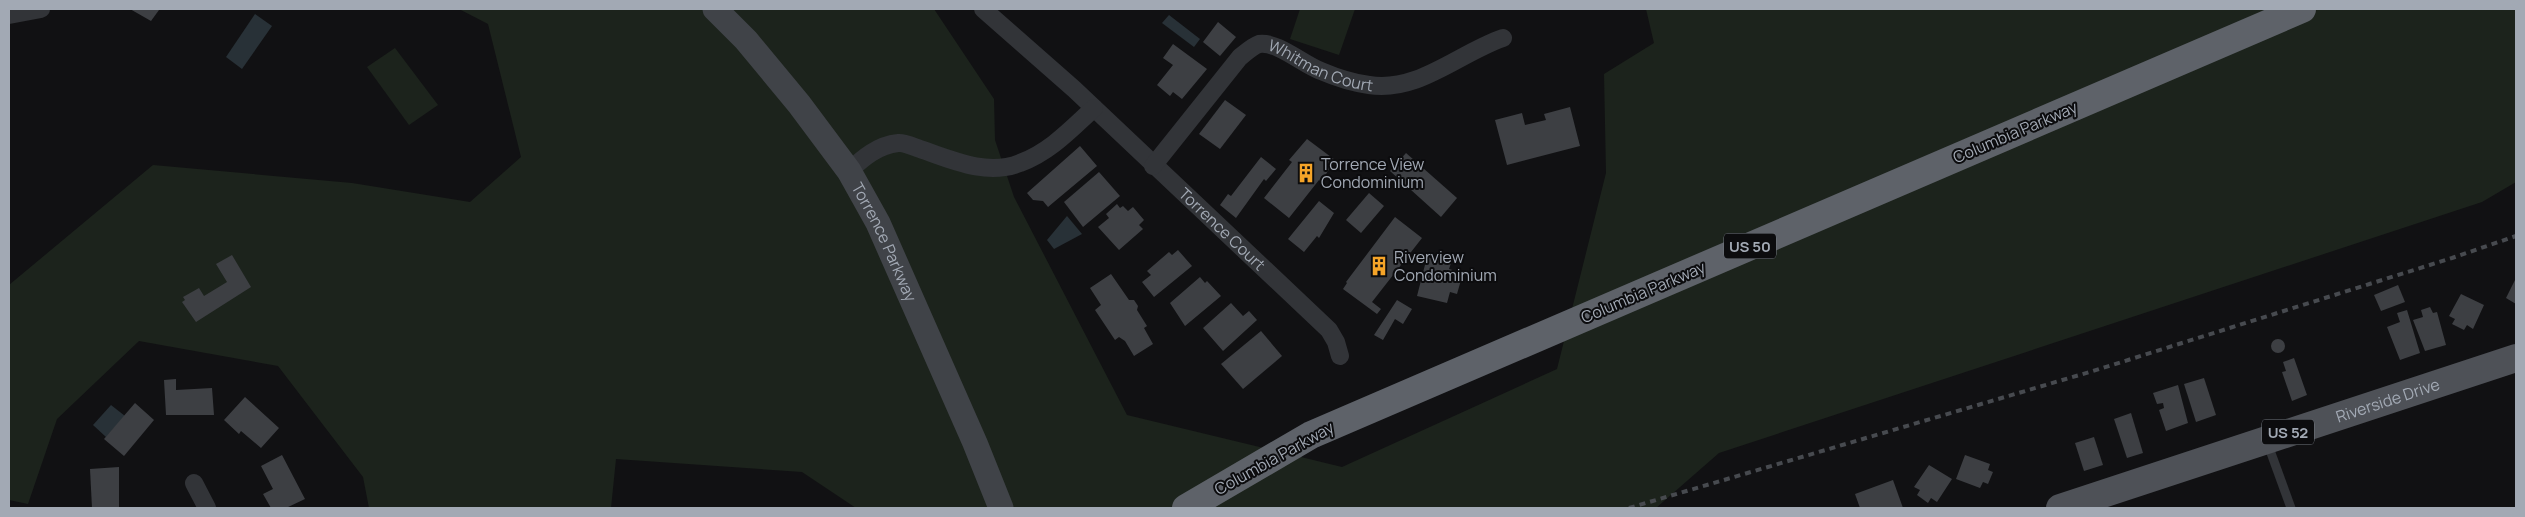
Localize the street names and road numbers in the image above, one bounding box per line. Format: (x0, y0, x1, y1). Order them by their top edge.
street label: Whitman Court (1265, 34, 1375, 96)
street label: Columbia Parkway (1949, 96, 2081, 168)
street label: Torrence Parkway (847, 178, 922, 305)
street label: Torrence Court (1174, 183, 1270, 275)
road number: US 50 (1724, 234, 1776, 258)
street label: Columbia Parkway (1577, 256, 1709, 328)
street label: Riverside Drive (2333, 373, 2443, 428)
street label: Columbia Parkway (1210, 416, 1338, 500)
road number: US 52 (2262, 420, 2314, 444)

